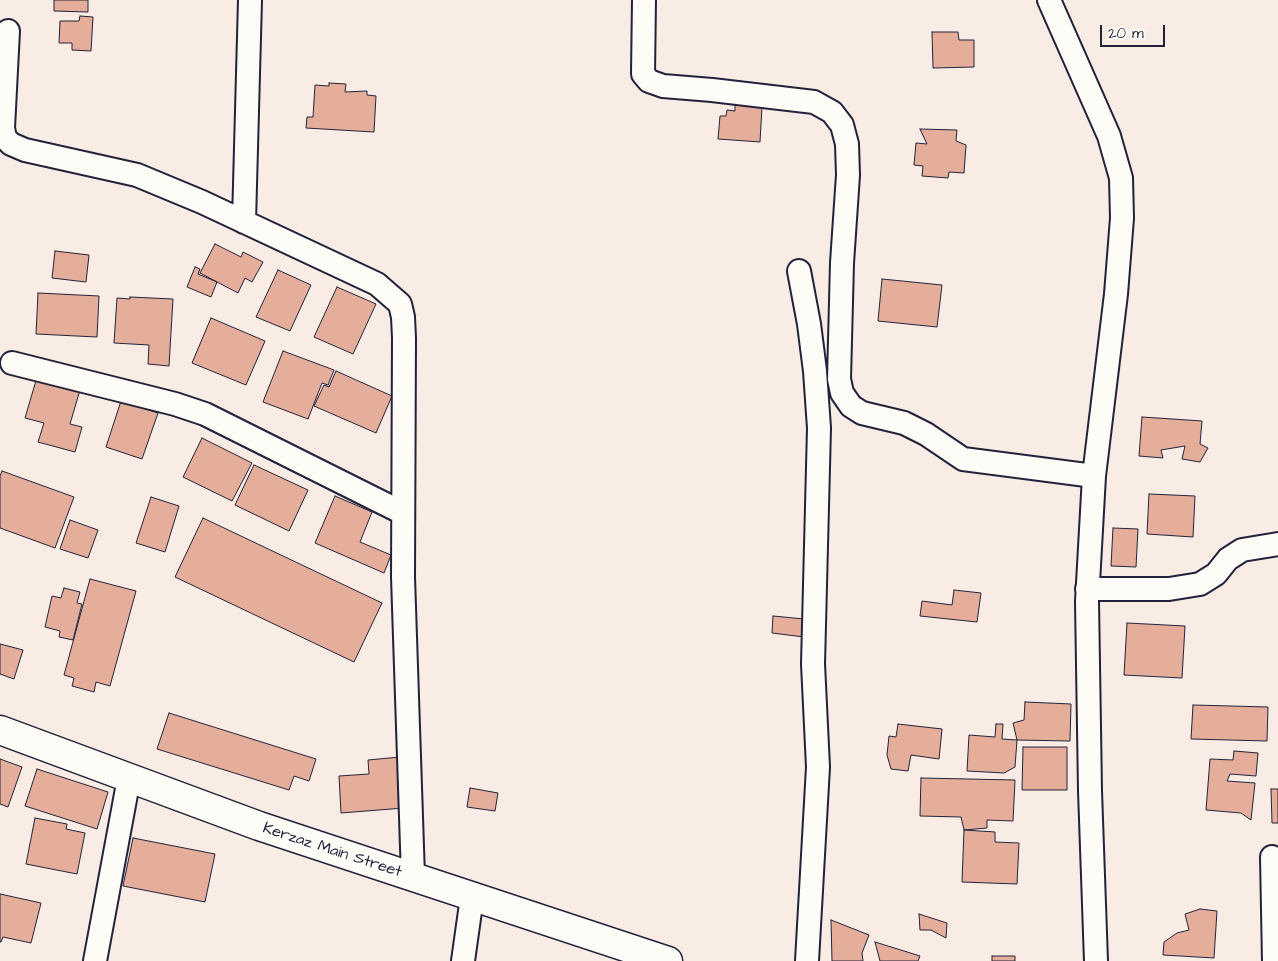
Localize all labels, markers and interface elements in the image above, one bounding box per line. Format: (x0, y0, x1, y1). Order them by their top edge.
scale bar (1103, 15, 1168, 47)
text: 20 m (1108, 23, 1144, 44)
street label: Kerzaz Main Street (260, 819, 404, 883)

